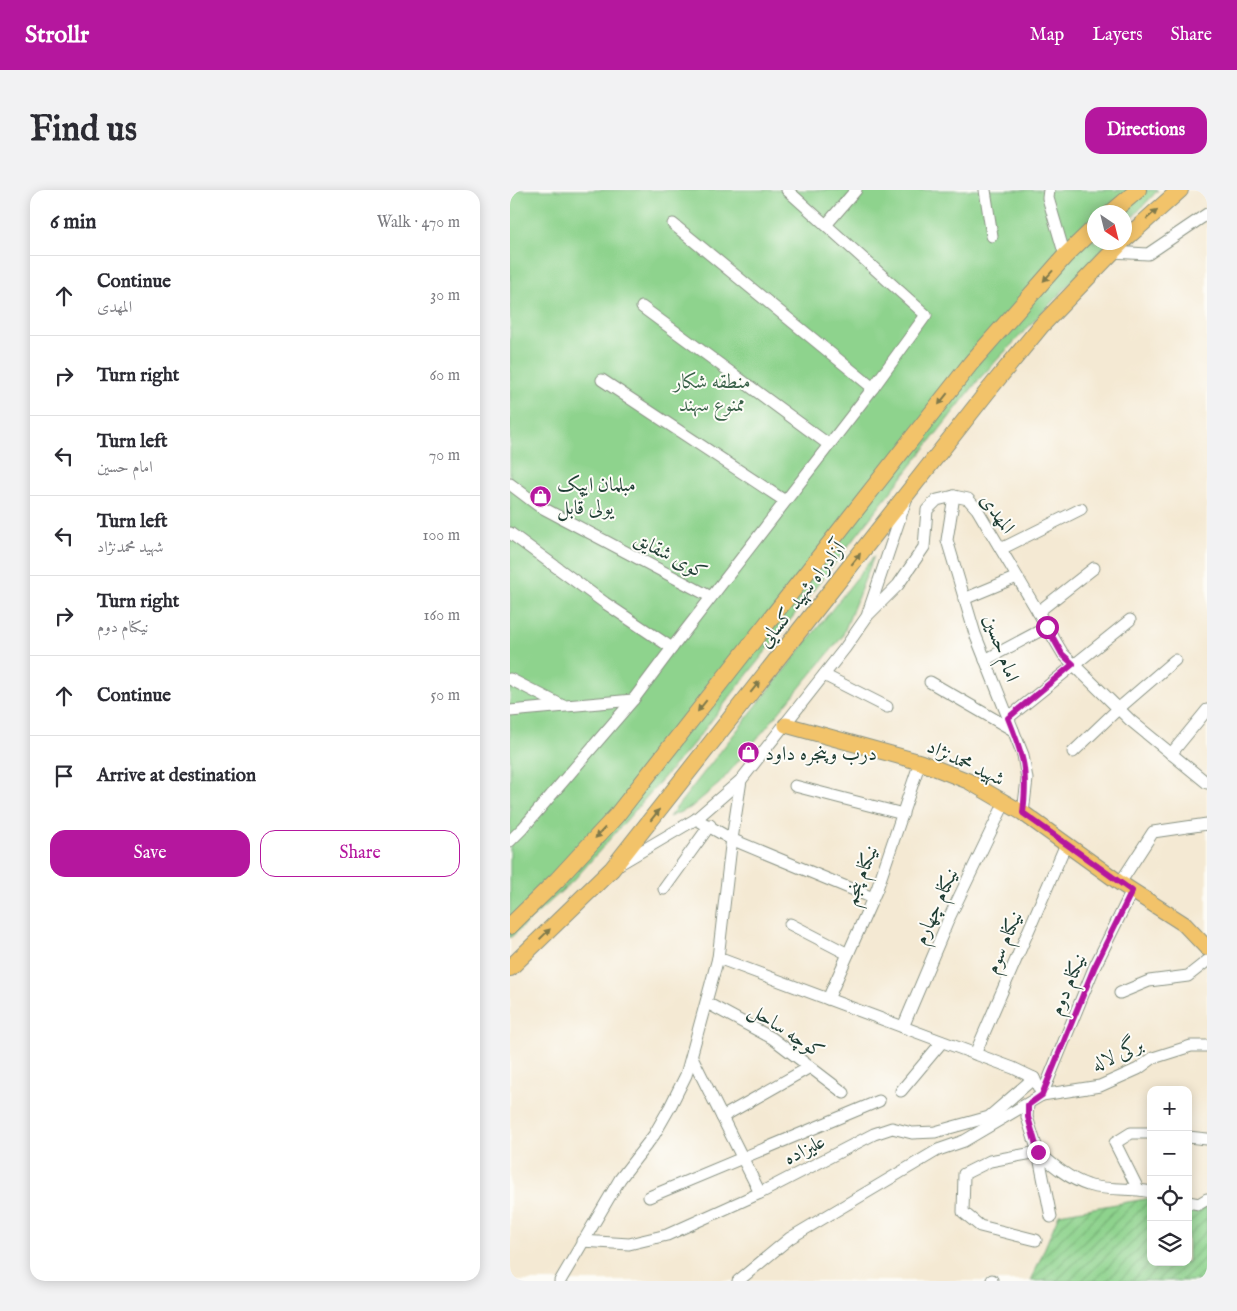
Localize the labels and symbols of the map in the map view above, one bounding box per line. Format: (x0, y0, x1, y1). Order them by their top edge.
north arrow (1087, 205, 1132, 250)
one-way arrow (1145, 209, 1158, 220)
one-way arrow (1042, 269, 1054, 281)
park label: منطقه شکار ممنوع سهند (672, 370, 750, 422)
one-way arrow (937, 392, 948, 405)
place label: مبلمان ایپک یولی قابل (557, 473, 636, 522)
shop icon: مبلمان ایپک یولی قابل (529, 484, 553, 508)
street label: المهدی (974, 489, 1020, 539)
street label: کوی شقایق (629, 527, 711, 586)
street label: آزادراه شهید کسایی (752, 534, 853, 653)
one-way arrow (850, 553, 861, 566)
street label: امام حسین (973, 611, 1024, 687)
route start (1036, 616, 1059, 639)
one-way arrow (750, 681, 761, 694)
one-way arrow (697, 699, 707, 713)
street label: شهید محمدنژاد (922, 734, 1008, 792)
shop icon: درب وپنجره داود (737, 741, 761, 765)
place label: درب وپنجره داود (765, 742, 877, 767)
one-way arrow (650, 808, 660, 821)
one-way arrow (594, 826, 606, 838)
street label: نیکنام پنجم (839, 842, 889, 911)
street label: نیکنام چهارم (908, 864, 968, 950)
street label: نیکنام سوم (980, 907, 1032, 979)
one-way arrow (539, 928, 551, 940)
street label: نیکنام دوم (1044, 950, 1096, 1021)
street label: کوچه ساحل (743, 998, 829, 1066)
street label: برگی لاله (1086, 1029, 1148, 1078)
street label: علیزاده (780, 1129, 830, 1171)
route end (1027, 1141, 1050, 1164)

